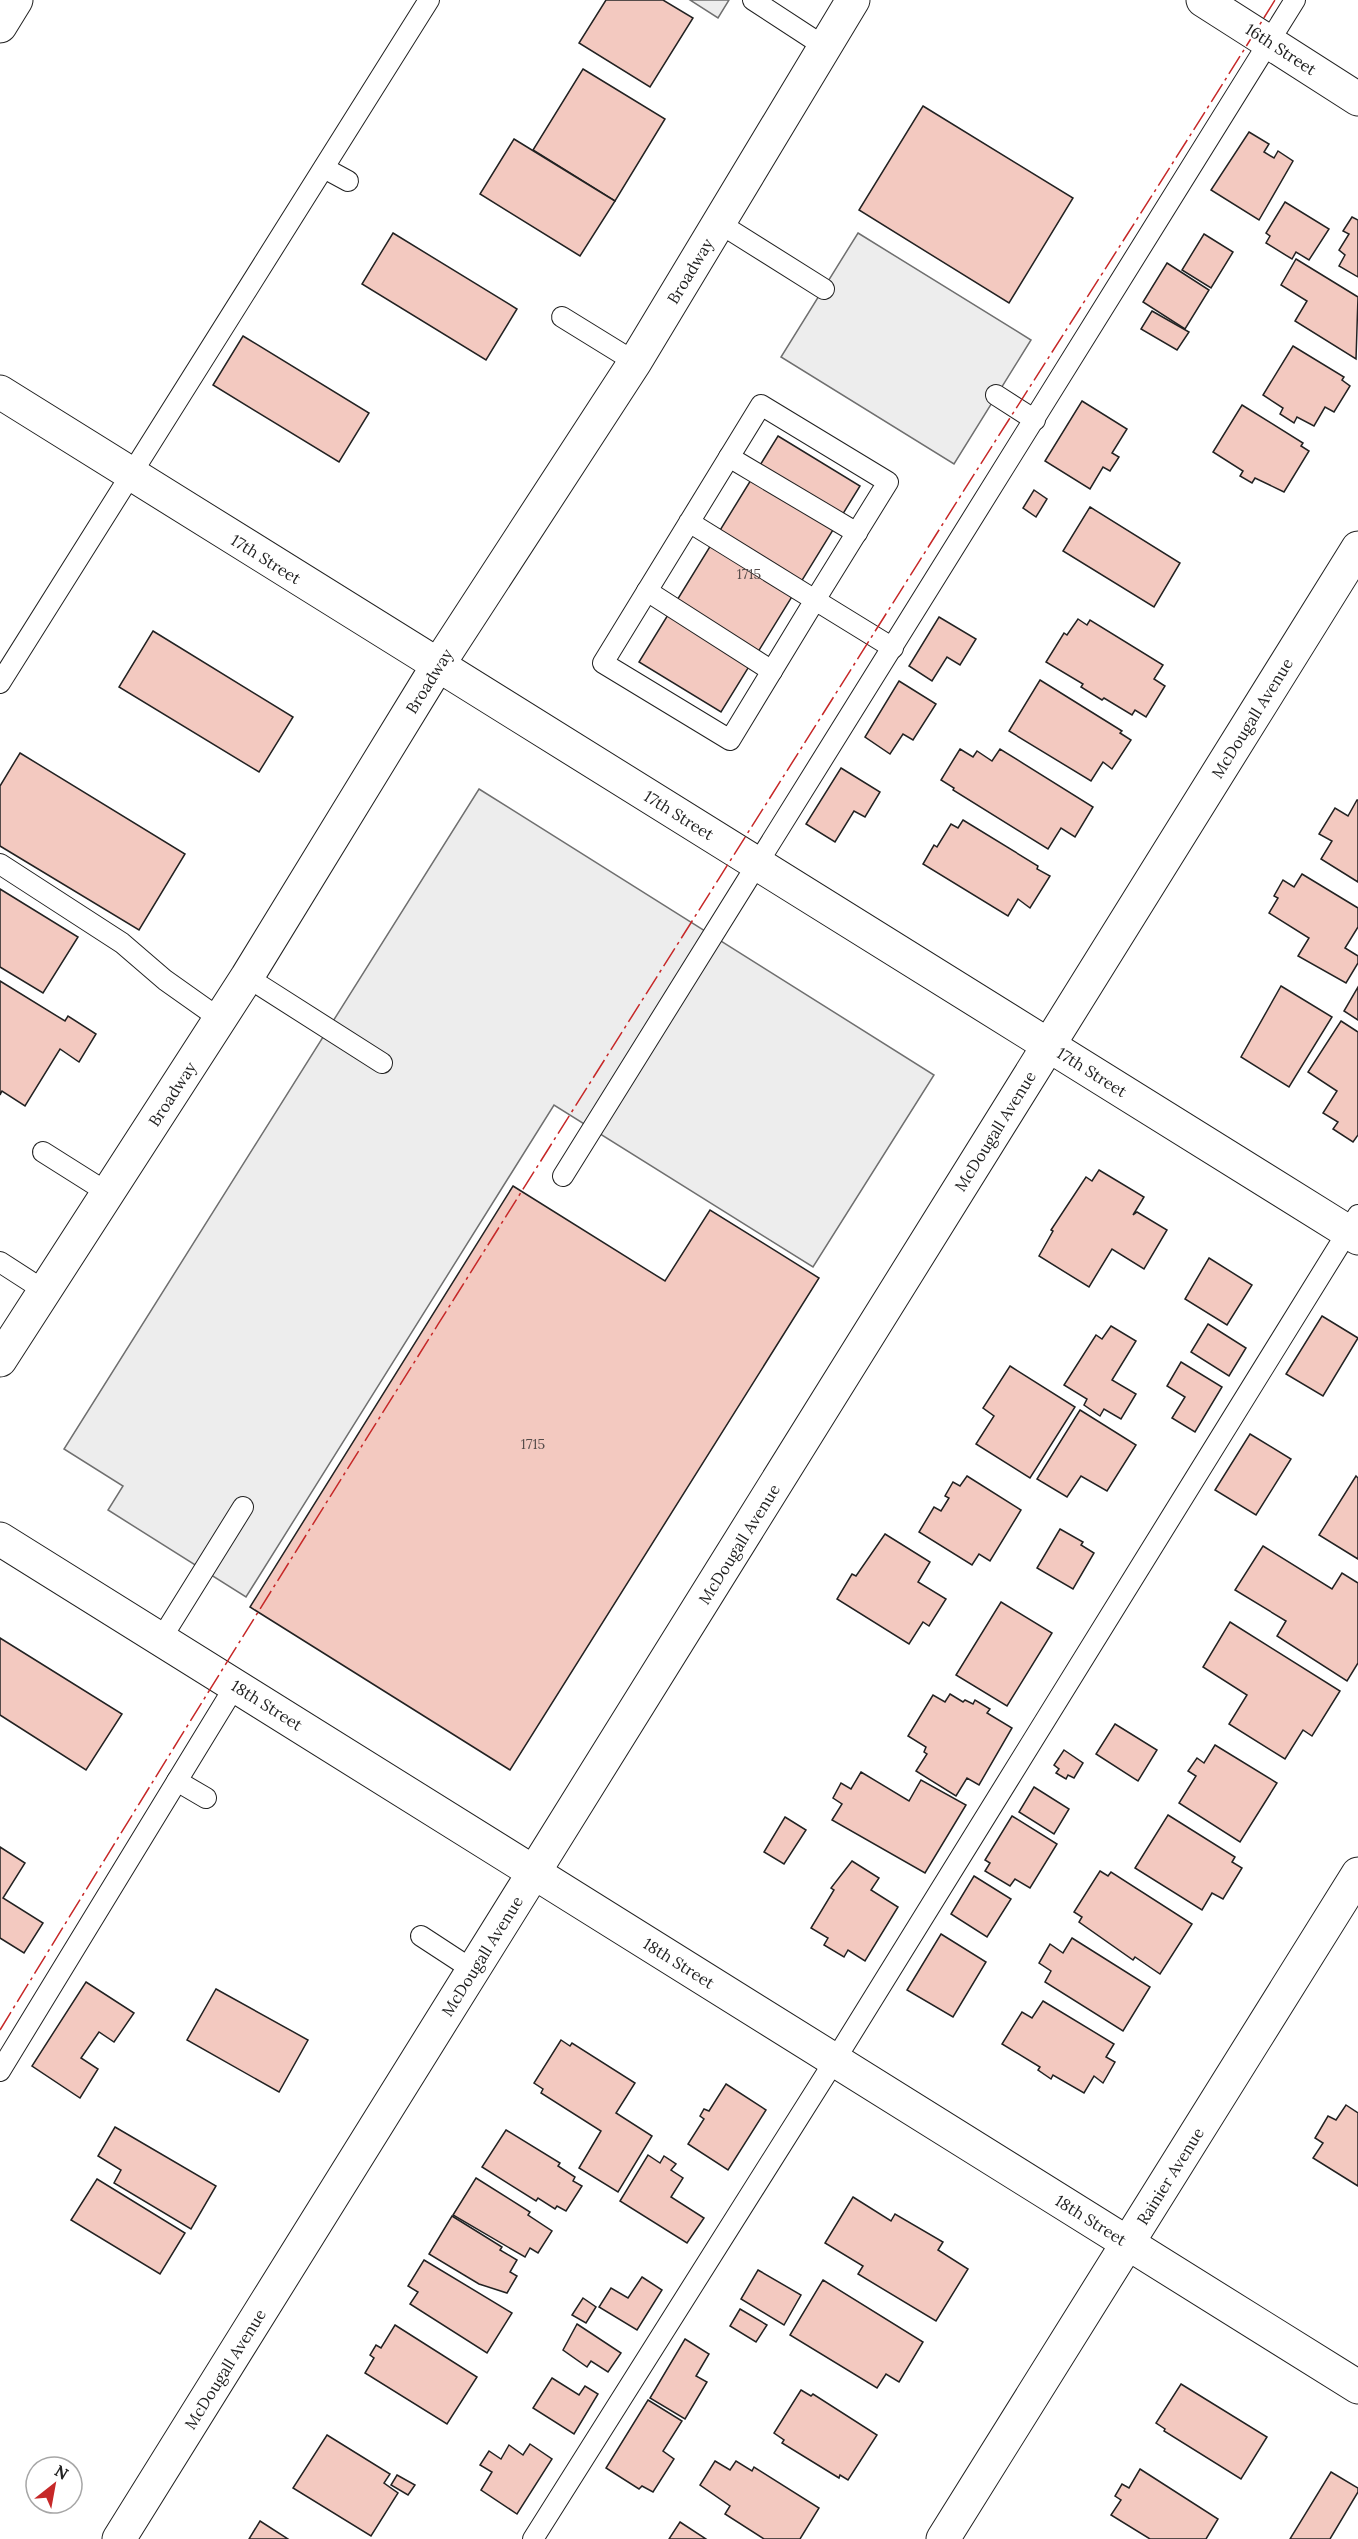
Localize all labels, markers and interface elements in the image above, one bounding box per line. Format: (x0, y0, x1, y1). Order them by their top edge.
street label: 16th Street (1242, 19, 1321, 80)
street label: Broadway (663, 234, 718, 307)
street label: 17th Street (227, 530, 305, 589)
house number: 1715 (737, 565, 761, 583)
street label: Broadway (401, 644, 457, 717)
street label: McDougall Avenue (1207, 654, 1297, 782)
street label: 17th Street (640, 786, 718, 845)
street label: 17th Street (1053, 1043, 1131, 1102)
street label: Broadway (144, 1058, 201, 1130)
street label: McDougall Avenue (950, 1067, 1040, 1195)
house number: 1715 (521, 1435, 545, 1453)
street label: McDougall Avenue (694, 1480, 784, 1608)
street label: 18th Street (228, 1675, 307, 1735)
street label: McDougall Avenue (437, 1892, 527, 2020)
street label: 18th Street (640, 1933, 719, 1993)
street label: Rainier Avenue (1132, 2123, 1208, 2228)
street label: 18th Street (1052, 2190, 1131, 2250)
street label: McDougall Avenue (180, 2305, 270, 2433)
north arrow (24, 2455, 84, 2515)
text: N (51, 2460, 72, 2484)

